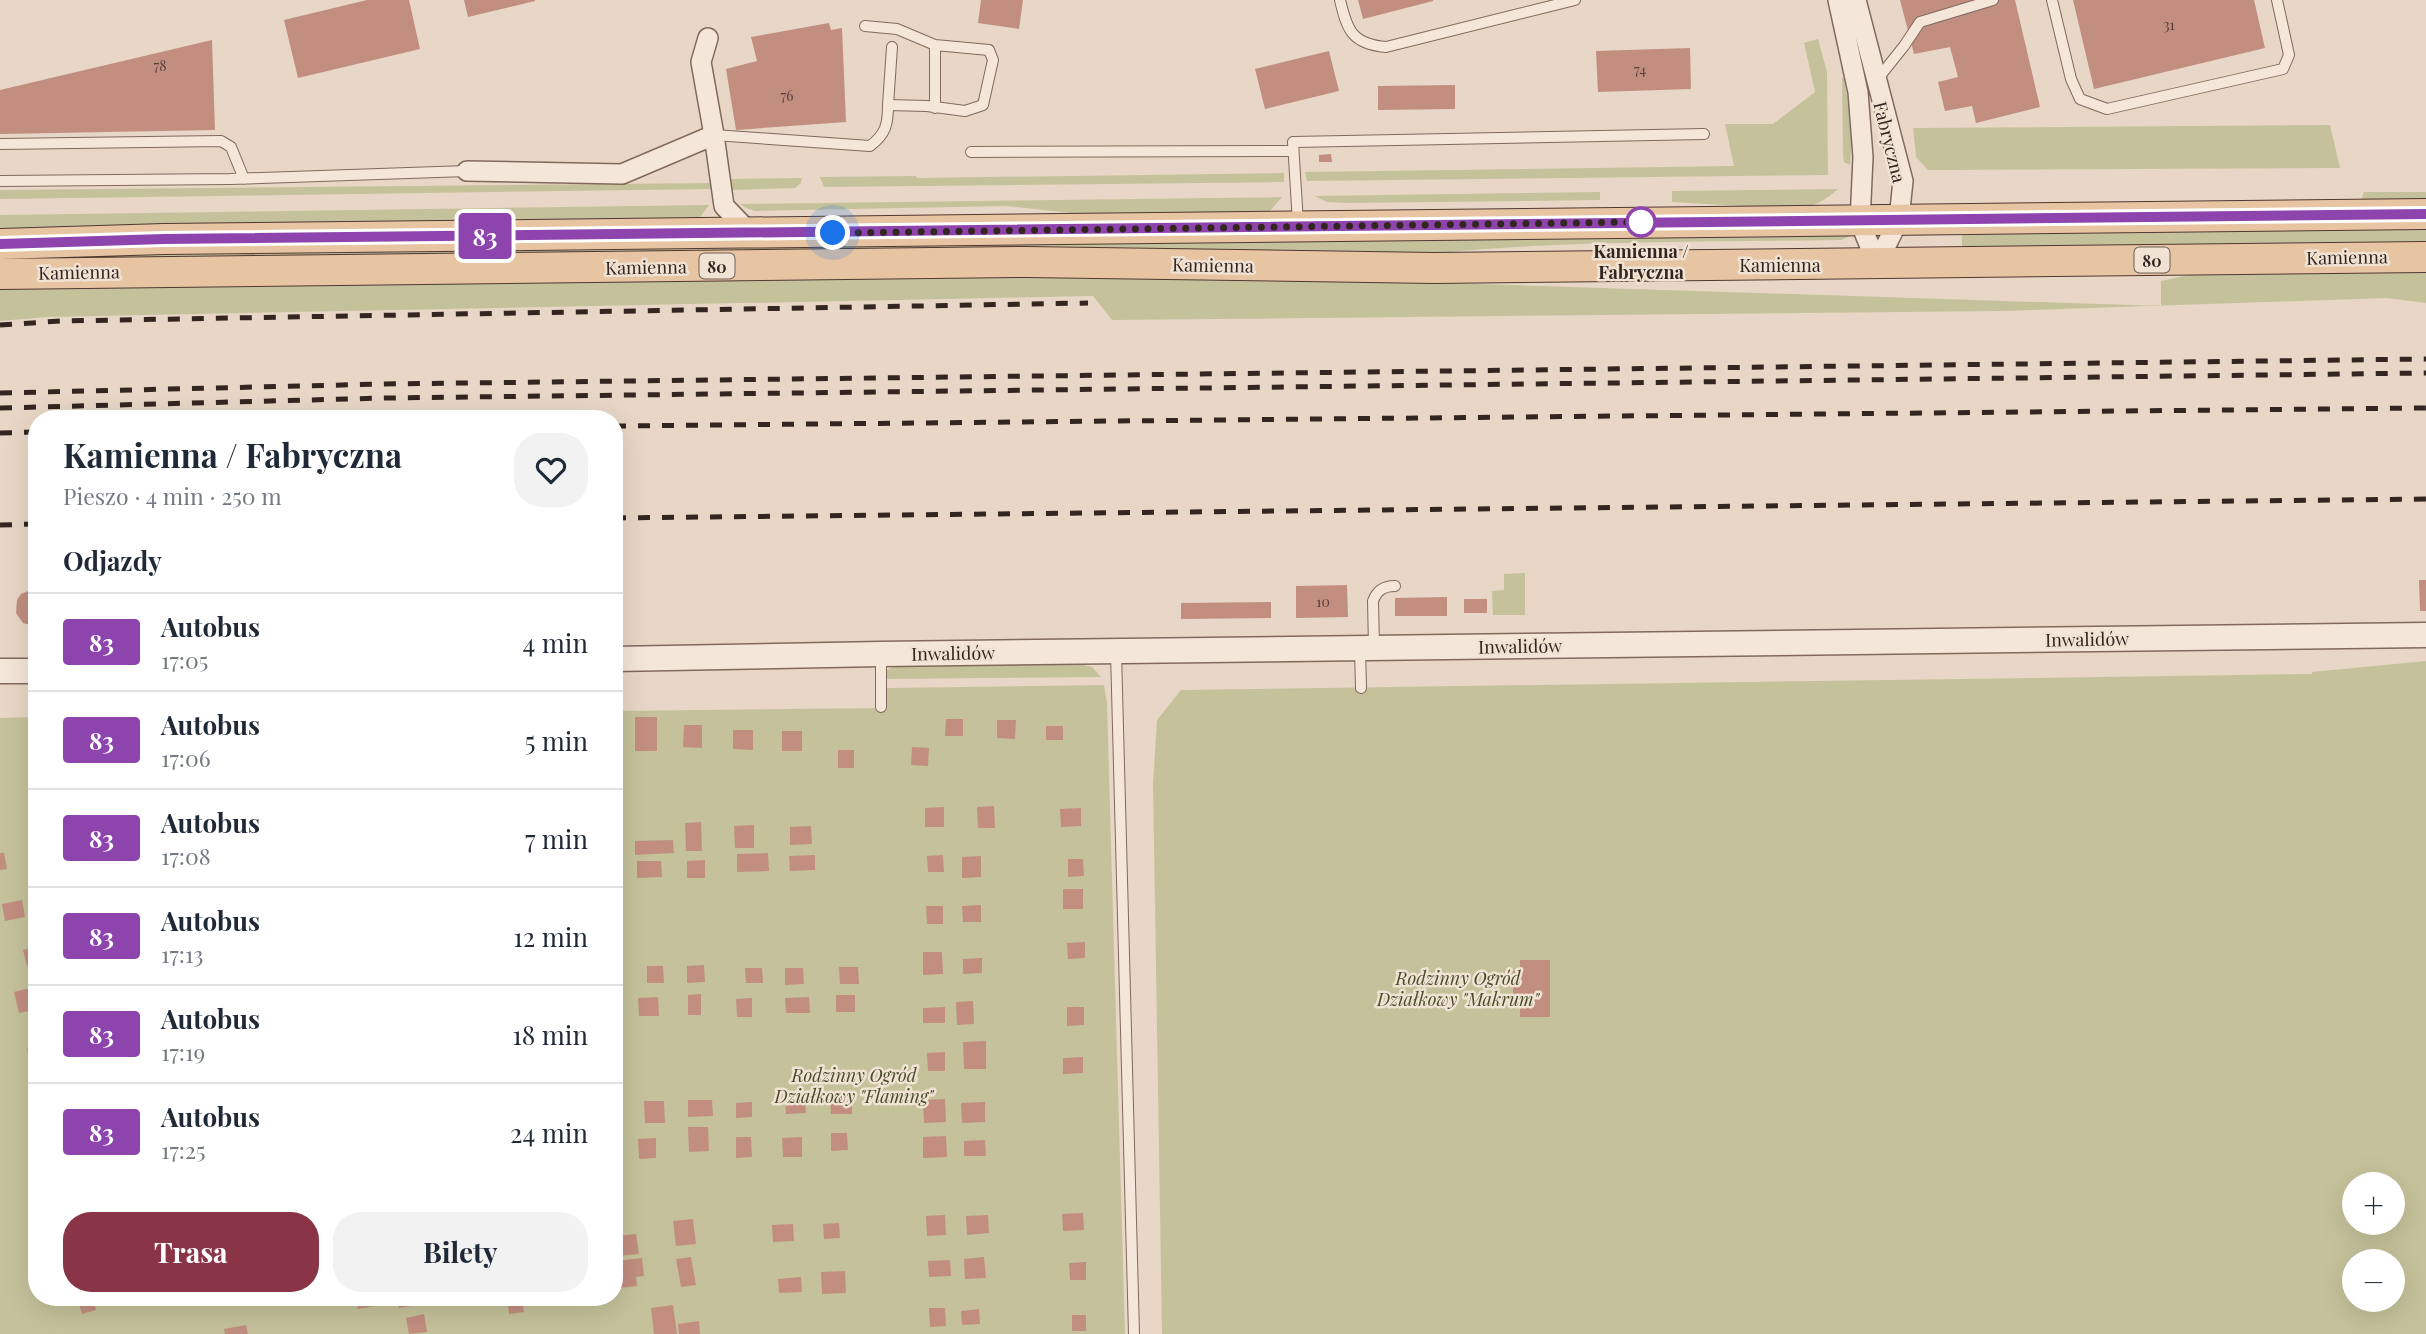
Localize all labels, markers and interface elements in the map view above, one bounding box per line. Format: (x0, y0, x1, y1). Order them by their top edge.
house number: 31 (2163, 15, 2175, 34)
house number: 78 (154, 56, 166, 75)
house number: 74 (1634, 60, 1646, 79)
house number: 76 (781, 86, 793, 105)
street label: Fabryczna (1868, 99, 1912, 185)
marker: Kamienna / Fabryczna (1626, 207, 1656, 237)
line badge: 83 (454, 213, 516, 259)
your location (815, 215, 850, 250)
text: 83 (473, 220, 497, 252)
place label: Kamienna / Fabryczna (1593, 239, 1689, 284)
street label: Kamienna (2306, 244, 2388, 270)
road number: 80 (2134, 248, 2170, 272)
street label: Kamienna (1172, 252, 1254, 278)
street label: Kamienna (1739, 253, 1821, 277)
street label: Kamienna (605, 254, 687, 280)
road number: 80 (700, 254, 734, 278)
street label: Kamienna (38, 259, 120, 285)
text: Kamienna / Fabryczna (63, 432, 402, 476)
button: heart (514, 433, 588, 507)
text: Pieszo · 4 min · 250 m (63, 480, 282, 511)
text: Odjazdy (63, 543, 162, 578)
house number: 10 (1316, 592, 1330, 611)
text: Autobus (161, 609, 260, 644)
text: 4 min (522, 625, 588, 660)
text: 83 (89, 626, 114, 658)
street label: Inwalidów (2045, 626, 2129, 652)
street label: Inwalidów (1478, 633, 1562, 659)
street label: Inwalidów (911, 640, 995, 666)
text: 17:05 (161, 644, 208, 675)
text: Autobus (161, 707, 260, 742)
text: 5 min (525, 723, 588, 758)
text: 83 (89, 724, 114, 756)
text: 17:06 (161, 742, 211, 773)
text: Autobus (161, 805, 260, 840)
text: 7 min (525, 821, 588, 856)
text: 83 (89, 822, 114, 854)
text: 17:08 (161, 840, 211, 871)
text: Autobus (161, 903, 260, 938)
text: 12 min (513, 919, 588, 954)
text: 83 (89, 920, 114, 952)
text: 17:13 (161, 938, 203, 969)
park label: Rodzinny Ogród Działkowy "Makrum" (1376, 966, 1541, 1011)
text: Autobus (161, 1001, 260, 1036)
text: 18 min (512, 1017, 588, 1052)
text: 83 (89, 1018, 114, 1050)
text: 17:19 (161, 1036, 205, 1067)
park label: Rodzinny Ogród Działkowy "Flaming" (774, 1063, 935, 1108)
text: Autobus (161, 1099, 260, 1134)
text: 24 min (510, 1115, 588, 1150)
text: 83 (89, 1116, 114, 1148)
text: 17:25 (161, 1134, 206, 1165)
map controls (2342, 1172, 2405, 1312)
button: + (2342, 1172, 2405, 1235)
button: Trasa (63, 1212, 319, 1292)
button: Bilety (333, 1212, 588, 1292)
button: − (2342, 1249, 2405, 1312)

